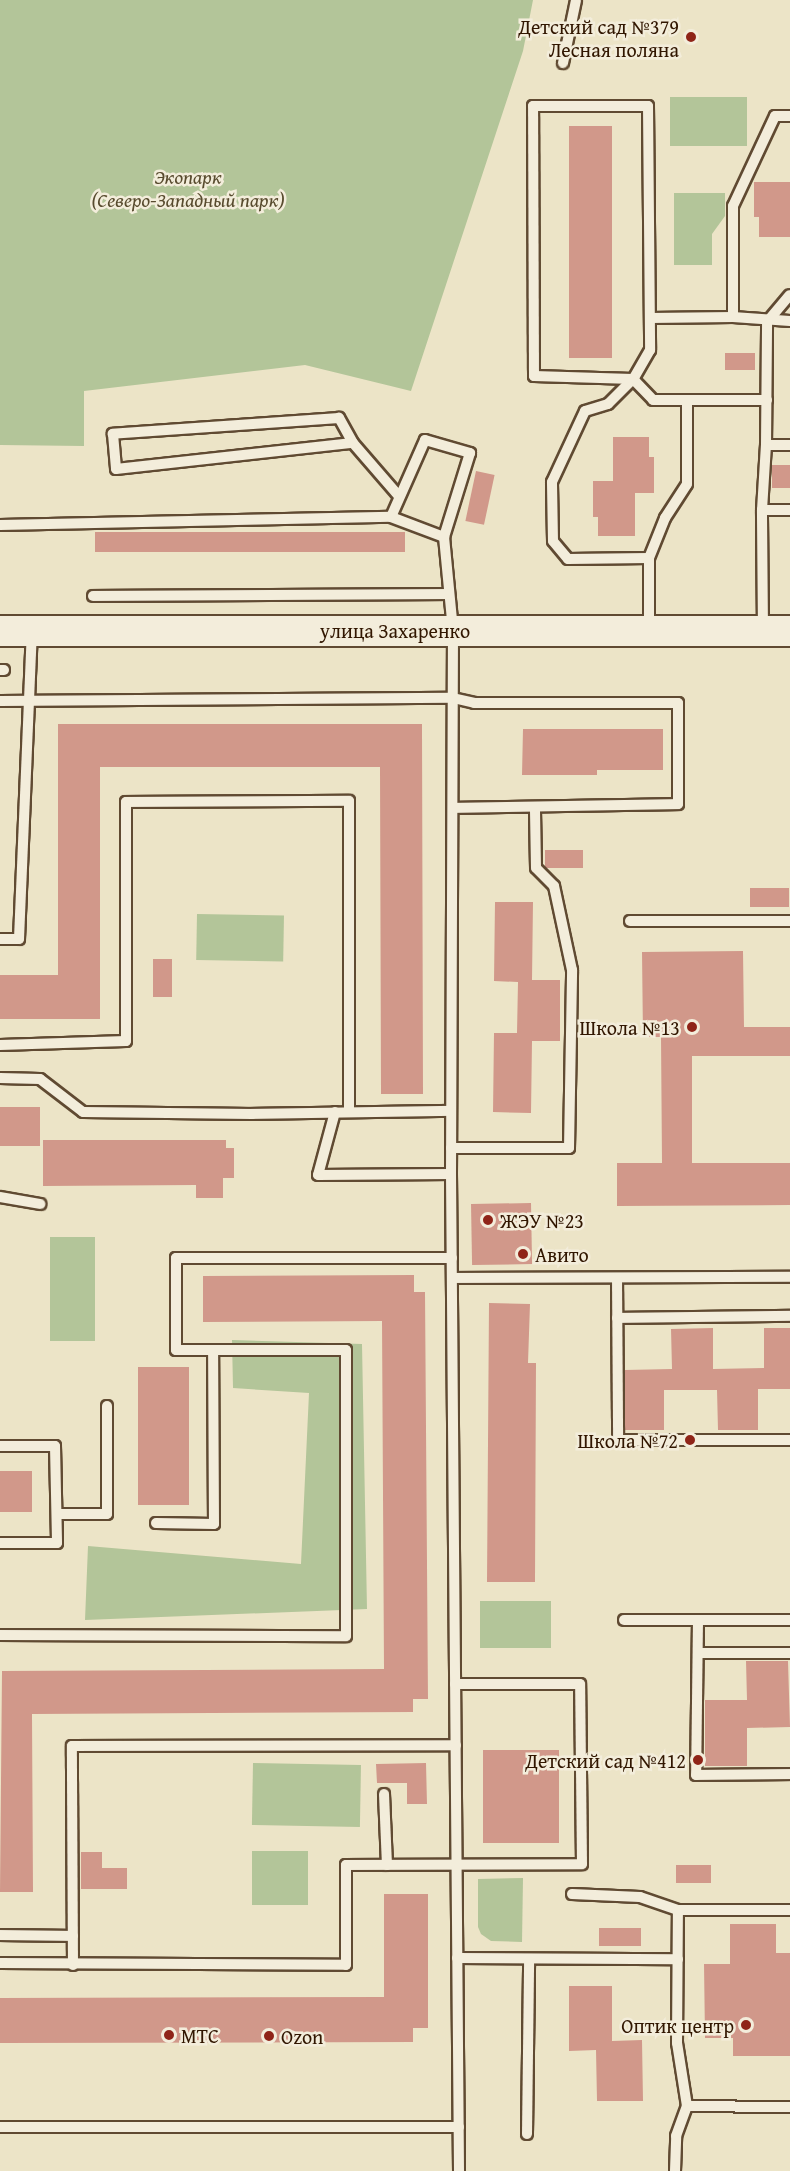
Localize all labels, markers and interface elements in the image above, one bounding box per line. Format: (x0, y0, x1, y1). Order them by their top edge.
place label: Детский сад №379 Лесная поляна (518, 14, 679, 61)
marker: Детский сад №379 Лесная поляна (684, 30, 698, 44)
park label: Экопарк (Северо-Западный парк) (91, 165, 285, 212)
street label: улица Захаренко (320, 618, 470, 642)
place label: Школа №13 (580, 1015, 680, 1039)
marker: Школа №13 (685, 1020, 699, 1034)
place label: ЖЭУ №23 (500, 1208, 584, 1232)
marker: ЖЭУ №23 (481, 1213, 495, 1227)
place label: Авито (535, 1242, 589, 1266)
marker: Авито (516, 1247, 530, 1261)
place label: Школа №72 (578, 1428, 678, 1452)
marker: Школа №72 (683, 1433, 697, 1447)
place label: Детский сад №412 (525, 1748, 686, 1772)
marker: Детский сад №412 (691, 1753, 705, 1767)
place label: Оптик центр (621, 2013, 734, 2037)
marker: Оптик центр (739, 2018, 753, 2032)
place label: МТС (181, 2023, 219, 2047)
place label: Ozon (281, 2024, 323, 2048)
marker: МТС (162, 2028, 176, 2042)
marker: Ozon (262, 2029, 276, 2043)

